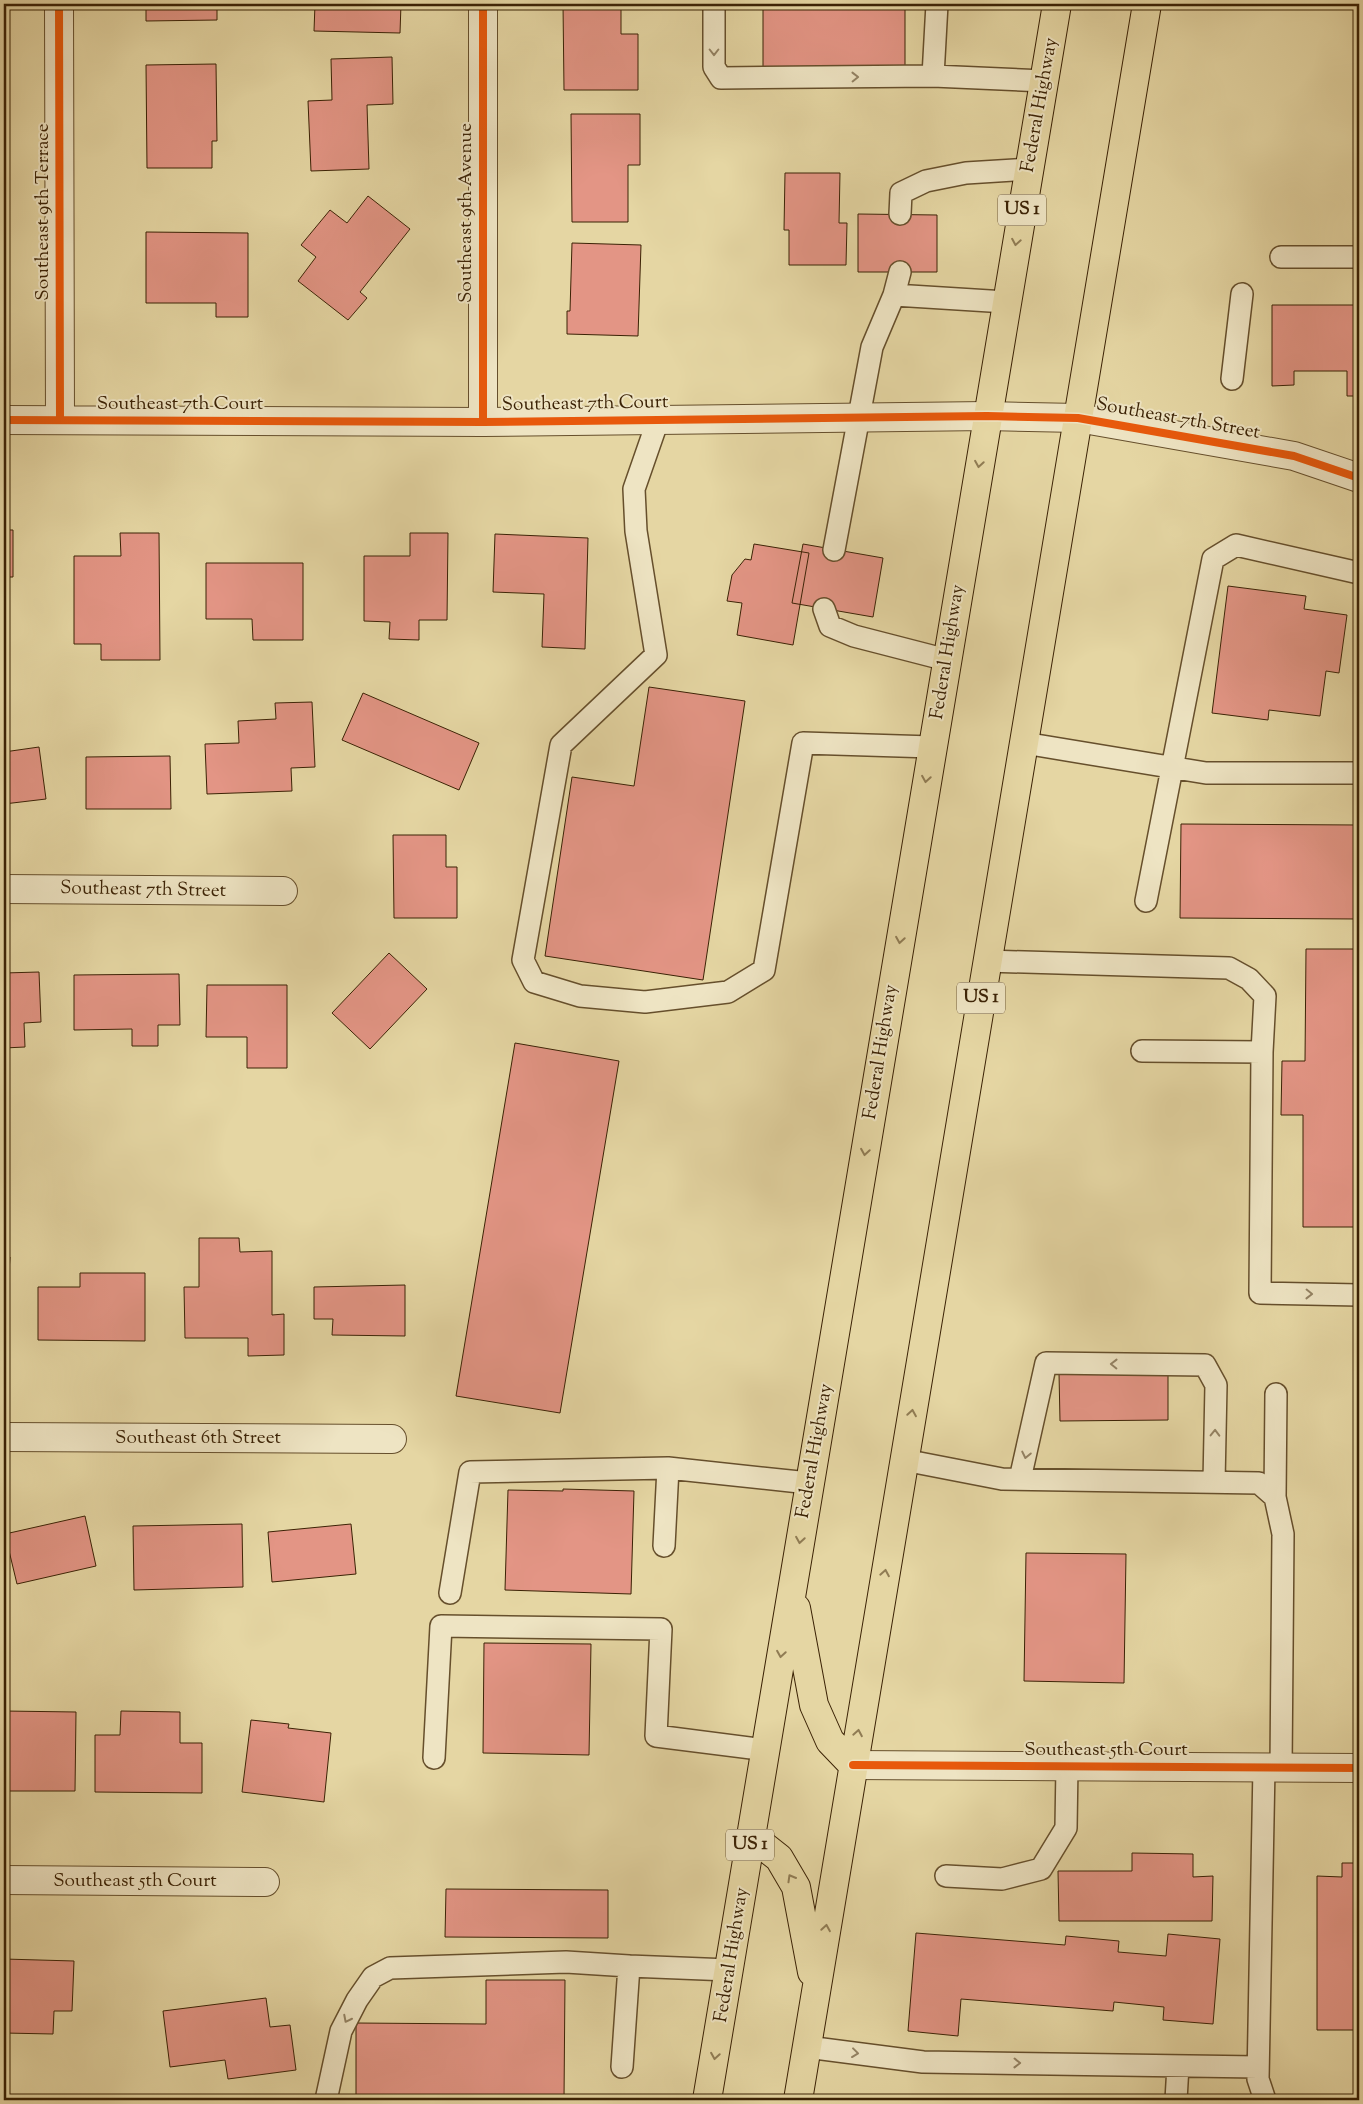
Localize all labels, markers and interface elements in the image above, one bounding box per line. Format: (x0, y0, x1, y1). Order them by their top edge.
street label: Federal Highway (1015, 35, 1065, 175)
one-way arrow (709, 49, 719, 57)
one-way arrow (852, 72, 860, 83)
street label: Southeast 9th Terrace (30, 123, 57, 301)
street label: Southeast 9th Avenue (453, 123, 480, 303)
road number: US 1 (998, 194, 1046, 226)
one-way arrow (1012, 237, 1022, 246)
street label: Southeast 7th Court (501, 389, 669, 419)
street label: Southeast 7th Court (97, 391, 264, 418)
street label: Southeast 7th Street (1094, 391, 1263, 447)
one-way arrow (974, 460, 985, 468)
street label: Federal Highway (924, 582, 972, 722)
one-way arrow (922, 775, 932, 784)
street label: Southeast 7th Street (60, 875, 227, 905)
one-way arrow (895, 936, 906, 944)
street label: Federal Highway (857, 982, 905, 1122)
road number: US 1 (957, 982, 1005, 1014)
one-way arrow (860, 1147, 870, 1156)
one-way arrow (1306, 1289, 1313, 1299)
one-way arrow (1110, 1359, 1118, 1369)
street label: Federal Highway (790, 1381, 840, 1521)
one-way arrow (906, 1408, 916, 1417)
street label: Southeast 6th Street (115, 1425, 281, 1452)
one-way arrow (1210, 1429, 1220, 1437)
one-way arrow (1021, 1450, 1031, 1459)
one-way arrow (796, 1535, 806, 1544)
one-way arrow (879, 1568, 889, 1577)
one-way arrow (777, 1650, 787, 1659)
one-way arrow (852, 1729, 863, 1737)
street label: Southeast 5th Court (1024, 1737, 1188, 1764)
road number: US 1 (726, 1830, 774, 1860)
street label: Southeast 5th Court (53, 1868, 217, 1895)
one-way arrow (787, 1874, 797, 1883)
street label: Federal Highway (708, 1885, 756, 2025)
one-way arrow (821, 1924, 831, 1932)
one-way arrow (343, 2014, 354, 2023)
one-way arrow (852, 2047, 860, 2058)
one-way arrow (710, 2052, 720, 2061)
one-way arrow (1014, 2058, 1021, 2068)

